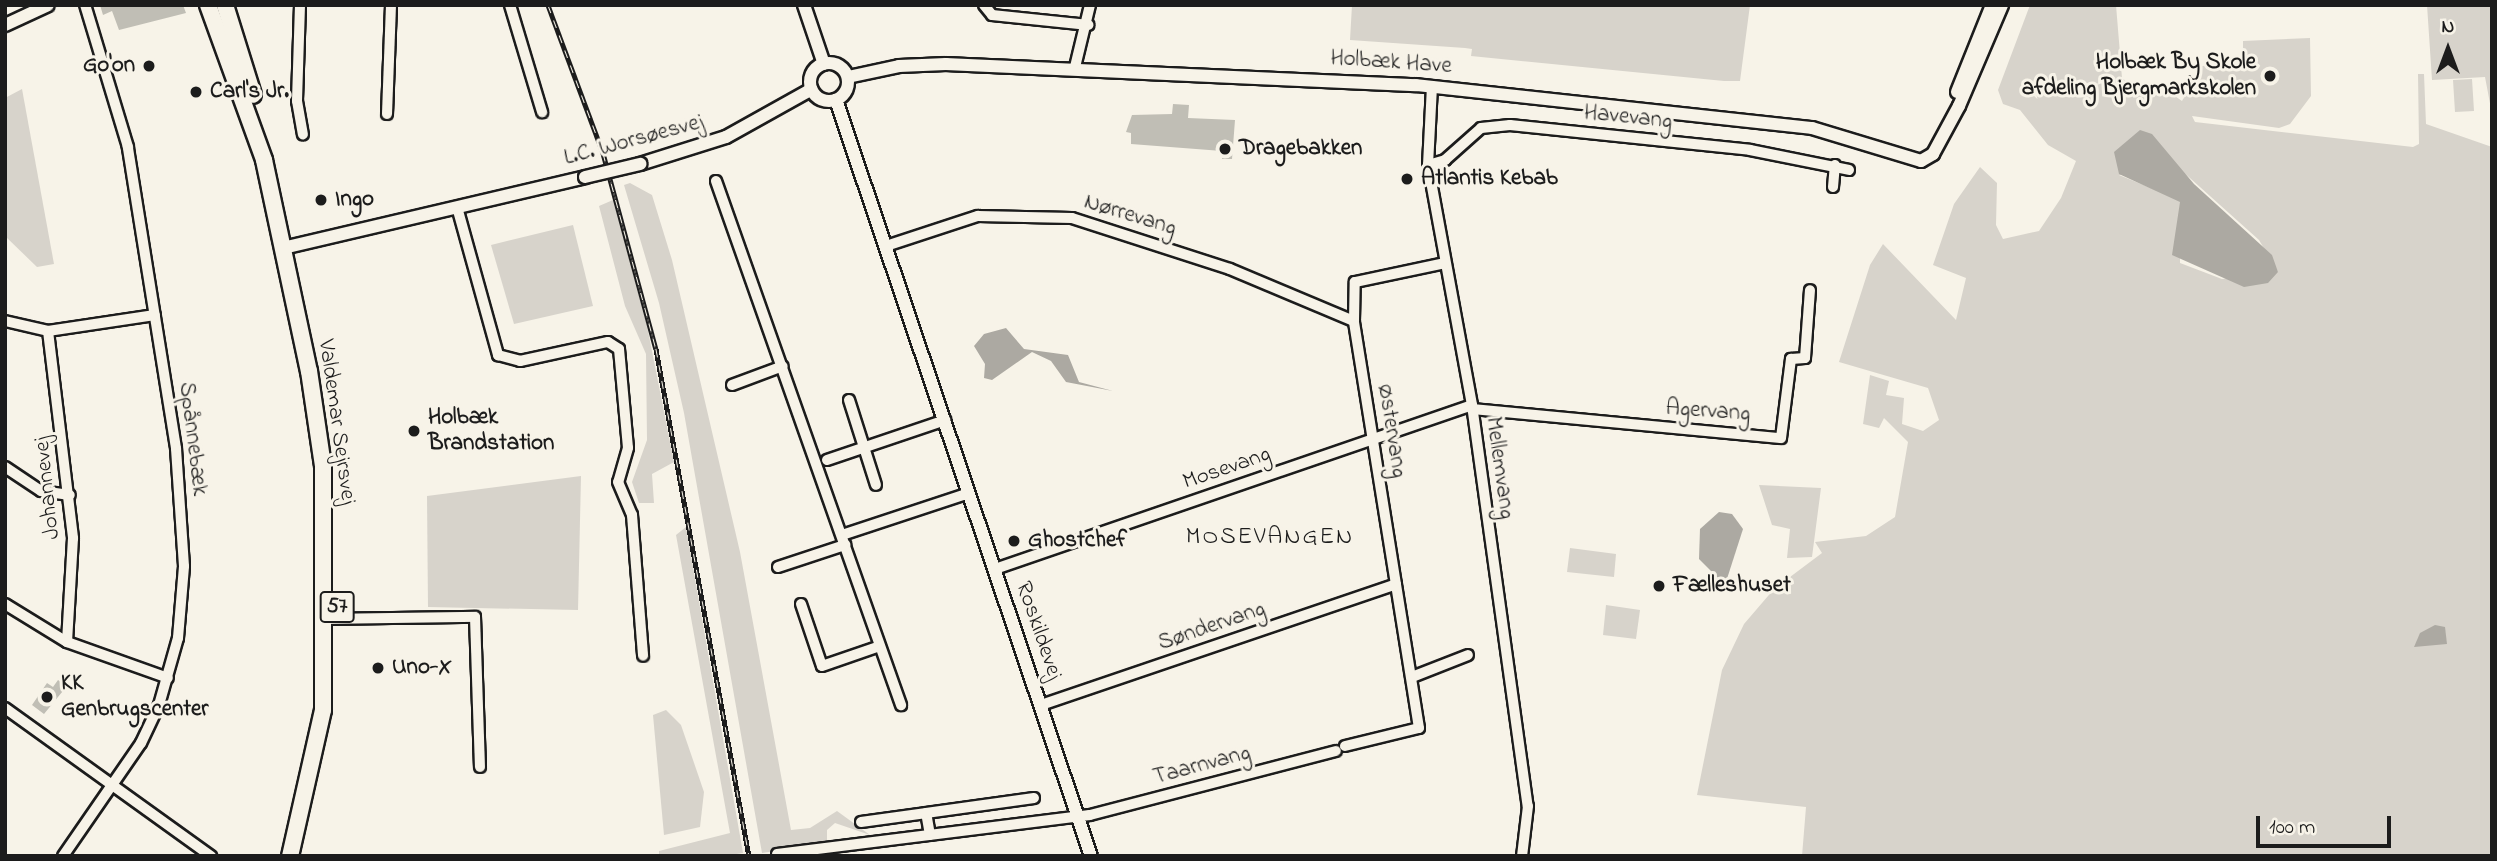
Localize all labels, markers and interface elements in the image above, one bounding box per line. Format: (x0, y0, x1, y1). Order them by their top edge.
north arrow (2413, 14, 2483, 84)
text: N (2442, 14, 2454, 41)
street label: Holbæk Have (1329, 45, 1453, 81)
place label: Holbæk By Skole afdeling Bjergmarkskolen (2022, 49, 2256, 103)
place label: Go'on (83, 52, 135, 80)
marker: Go'on (141, 58, 157, 74)
marker: Holbæk By Skole afdeling Bjergmarkskolen (2262, 68, 2278, 84)
place label: Carl's Jr. (210, 78, 289, 106)
marker: Carl's Jr. (188, 84, 204, 100)
street label: Havevang (1582, 100, 1674, 136)
street label: L.C. Worsøesvej (561, 109, 707, 173)
place label: Dragebakken (1239, 135, 1362, 163)
marker: Dragebakken (1217, 141, 1233, 157)
place label: Atlantis Kebab (1421, 165, 1558, 193)
marker: Atlantis Kebab (1399, 171, 1415, 187)
place label: Ingo (335, 186, 374, 214)
street label: Nørrevang (1081, 189, 1179, 243)
marker: Ingo (313, 192, 329, 208)
street label: Valdemar Sejrsvej (311, 338, 361, 506)
street label: Spånnebæk (171, 381, 213, 497)
street label: Østervang (1370, 382, 1412, 480)
street label: Agervang (1665, 395, 1751, 429)
place label: Holbæk Brandstation (428, 404, 554, 458)
street label: Mellemvang (1478, 415, 1520, 521)
marker: Holbæk Brandstation (406, 423, 422, 439)
street label: Johannevej (29, 435, 67, 541)
street label: Mosevang (1180, 441, 1274, 497)
district label: MOSEVANGEN (1187, 524, 1353, 552)
place label: Ghostchef (1028, 527, 1127, 555)
marker: Ghostchef (1006, 533, 1022, 549)
place label: Fælleshuset (1673, 572, 1791, 600)
street label: Roskildevej (1008, 578, 1068, 684)
marker: Fælleshuset (1651, 578, 1667, 594)
road number: 57 (320, 590, 354, 624)
street label: Søndervang (1155, 596, 1269, 658)
place label: Uno-X (392, 654, 452, 682)
marker: Uno-X (370, 660, 386, 676)
place label: KK Genbrugscenter (61, 670, 208, 724)
marker: KK Genbrugscenter (39, 689, 55, 705)
street label: Taarnvang (1150, 740, 1254, 792)
scale bar (2259, 802, 2394, 846)
text: 100 m (2269, 813, 2315, 843)

